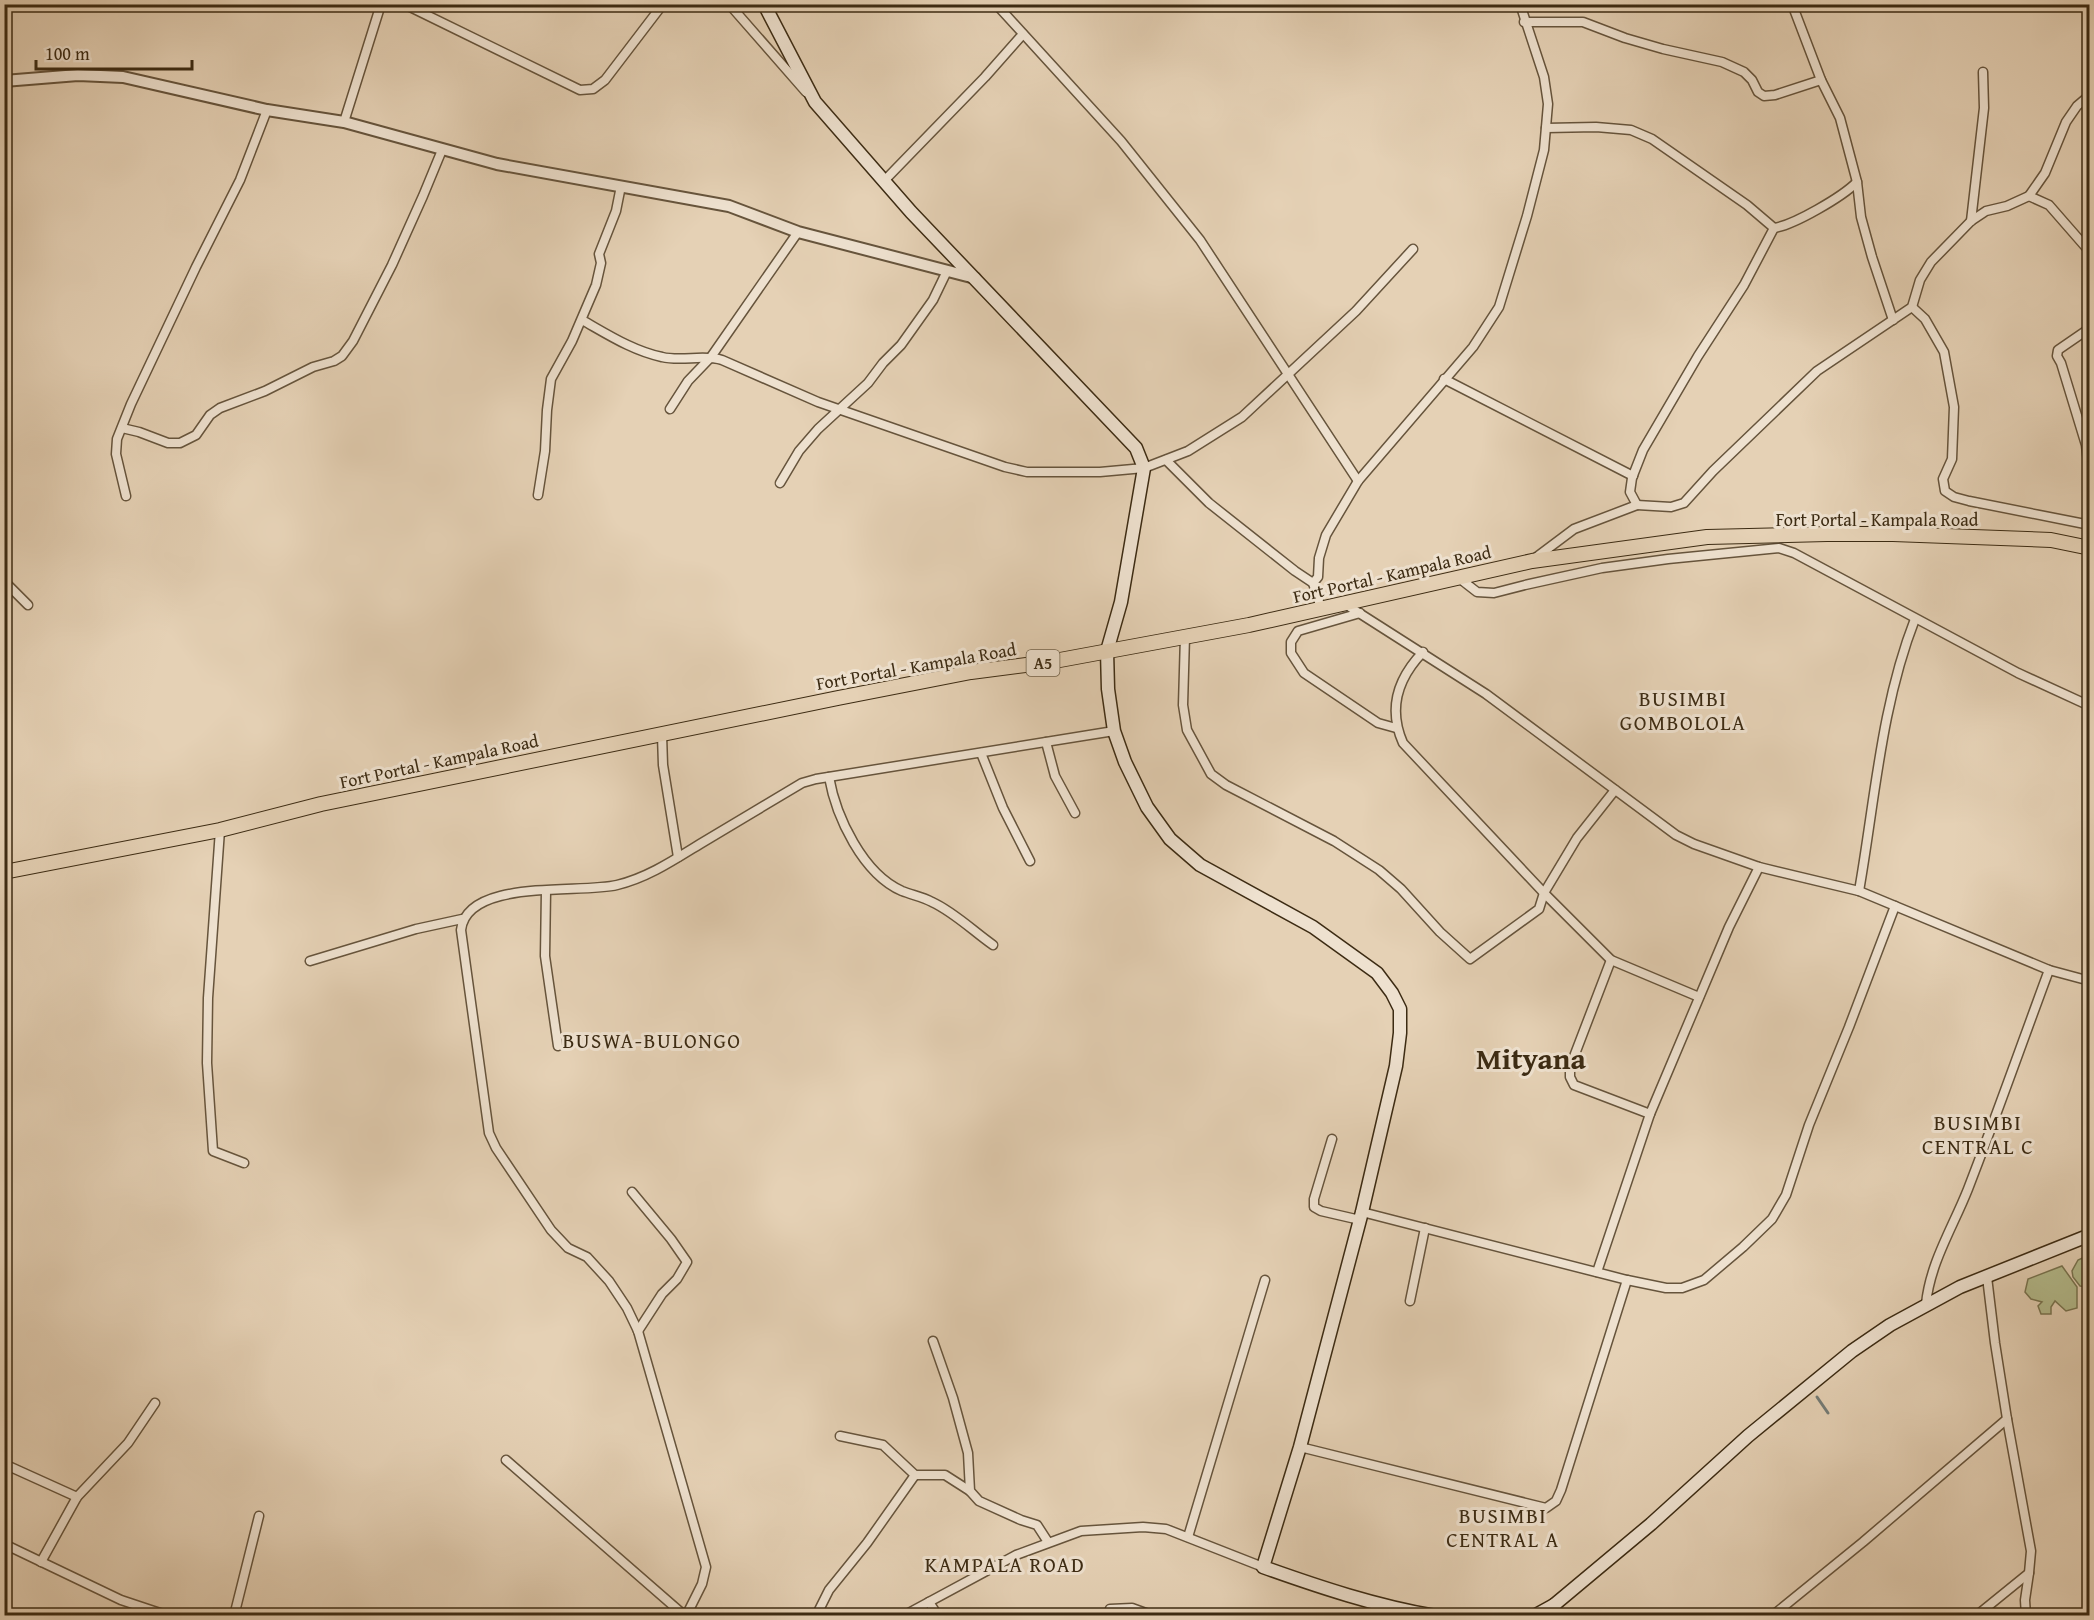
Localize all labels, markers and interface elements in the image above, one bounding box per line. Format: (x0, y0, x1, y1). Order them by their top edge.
scale bar (36, 33, 192, 71)
text: 100 m (45, 40, 90, 67)
street label: Fort Portal - Kampala Road (1776, 506, 1979, 533)
street label: Fort Portal - Kampala Road (1290, 538, 1494, 610)
street label: Fort Portal - Kampala Road (814, 635, 1018, 697)
road number: A5 (1026, 650, 1060, 676)
district label: BUSIMBI GOMBOLOLA (1620, 683, 1746, 738)
street label: Fort Portal - Kampala Road (337, 727, 541, 795)
district label: BUSWA-BULONGO (562, 1025, 742, 1056)
district label: Mityana (1476, 1036, 1587, 1080)
district label: BUSIMBI CENTRAL C (1922, 1107, 2034, 1162)
district label: BUSIMBI CENTRAL A (1446, 1500, 1560, 1555)
district label: KAMPALA ROAD (925, 1549, 1085, 1580)

